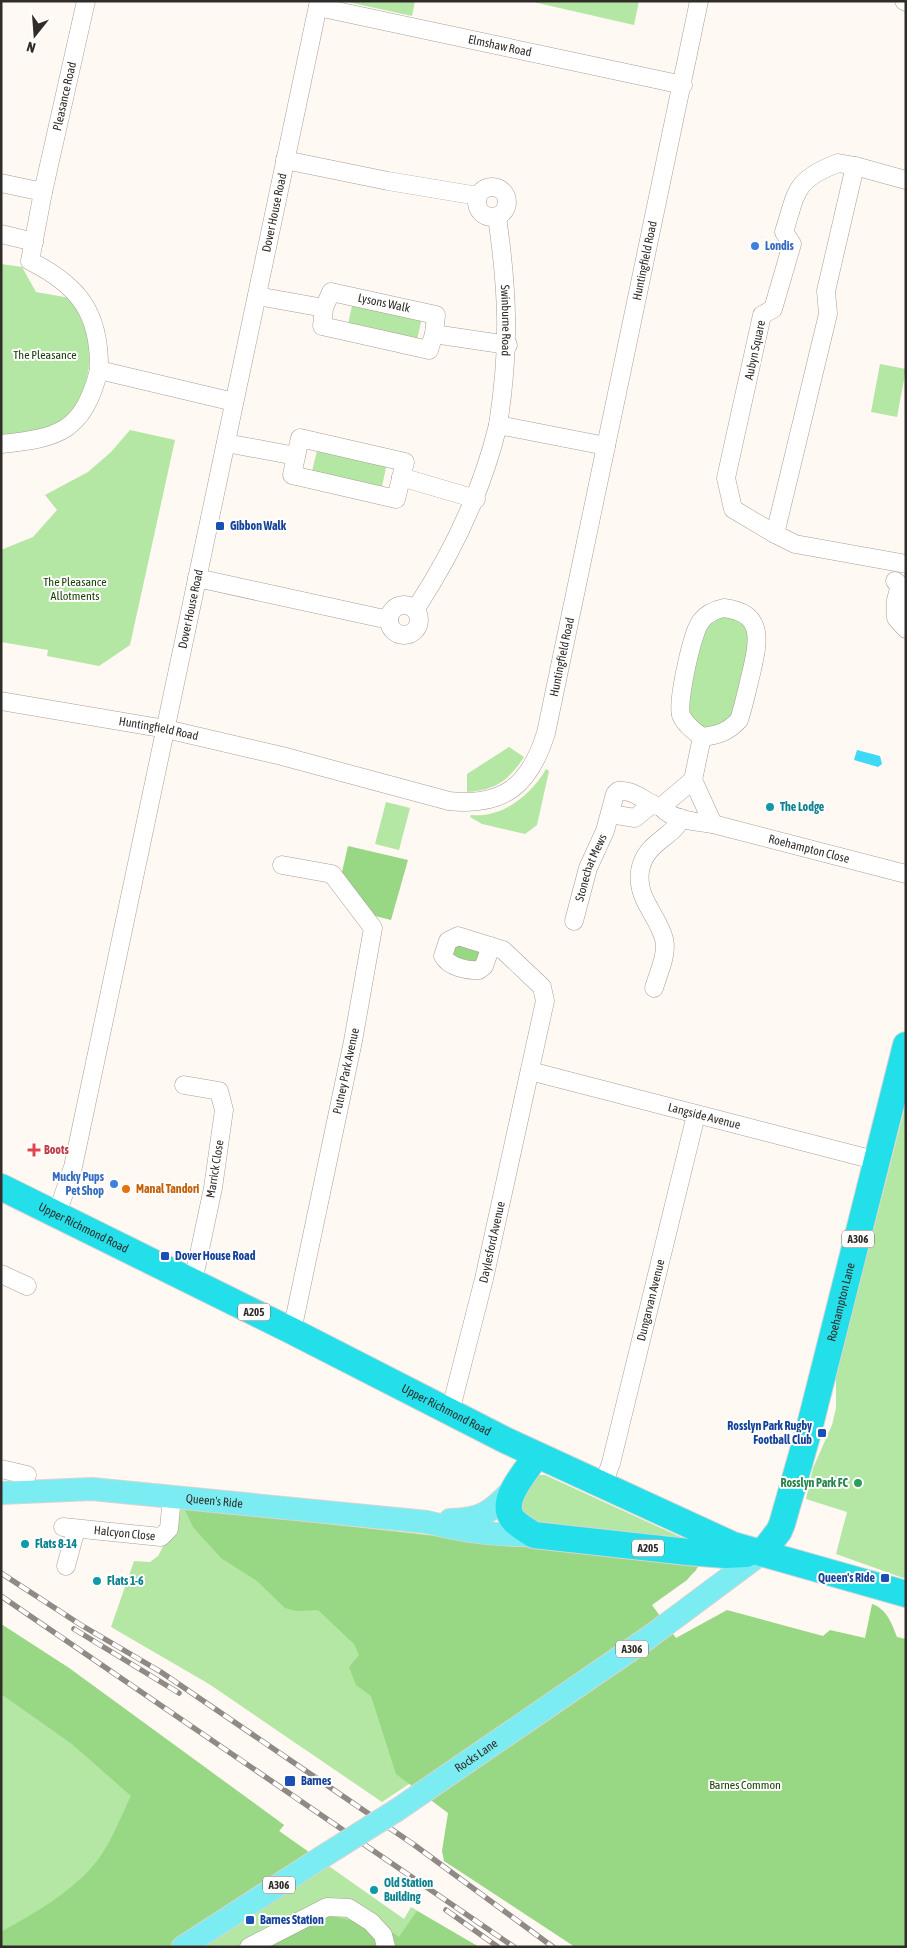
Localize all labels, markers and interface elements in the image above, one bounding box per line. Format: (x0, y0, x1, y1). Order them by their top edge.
north arrow (10, 10, 60, 60)
street label: Elmshaw Road (467, 32, 533, 59)
text: N (25, 39, 37, 56)
street label: Pleasance Road (50, 61, 79, 132)
street label: Dover House Road (259, 172, 290, 253)
street label: Huntingfield Road (630, 220, 660, 302)
place label: Londis (765, 239, 795, 253)
marker: Londis (749, 240, 761, 252)
street label: Swinburne Road (498, 284, 513, 357)
street label: Lysons Walk (357, 291, 412, 316)
street label: Aubyn Square (742, 319, 768, 381)
park label: The Pleasance (13, 348, 77, 362)
place label: Gibbon Walk (230, 519, 287, 533)
marker: Gibbon Walk (214, 520, 226, 532)
street label: Dover House Road (176, 568, 206, 650)
park label: The Pleasance Allotments (43, 575, 107, 603)
street label: Huntingfield Road (547, 616, 577, 698)
street label: Huntingfield Road (118, 714, 200, 743)
place label: The Lodge (780, 800, 825, 814)
marker: The Lodge (764, 801, 776, 813)
street label: Stonechat Mews (572, 832, 610, 903)
street label: Roehampton Close (767, 832, 851, 866)
street label: Putney Park Avenue (330, 1027, 362, 1115)
street label: Langside Avenue (667, 1100, 742, 1132)
street label: Marrick Close (204, 1139, 226, 1199)
place label: Boots (44, 1143, 69, 1157)
marker: Boots (28, 1144, 40, 1156)
place label: Mucky Pups Pet Shop (52, 1170, 105, 1198)
marker: Mucky Pups Pet Shop (108, 1178, 120, 1190)
place label: Manal Tandori (136, 1182, 200, 1196)
marker: Manal Tandori (120, 1183, 132, 1195)
street label: Upper Richmond Road (36, 1200, 131, 1256)
street label: Daylesford Avenue (476, 1200, 508, 1284)
road number: A306 (842, 1230, 874, 1248)
place label: Dover House Road (175, 1249, 256, 1263)
marker: Dover House Road (159, 1250, 171, 1262)
street label: Dungarvan Avenue (634, 1258, 667, 1342)
street label: Roehampton Lane (824, 1261, 858, 1343)
road number: A205 (238, 1304, 270, 1320)
street label: Upper Richmond Road (399, 1381, 493, 1439)
place label: Rosslyn Park Rugby Football Club (727, 1419, 812, 1447)
marker: Rosslyn Park Rugby Football Club (816, 1427, 828, 1439)
place label: Rosslyn Park FC (780, 1476, 849, 1490)
marker: Rosslyn Park FC (852, 1477, 864, 1489)
street label: Queen's Ride (185, 1491, 243, 1511)
street label: Halcyon Close (93, 1523, 156, 1543)
place label: Flats 8-14 (35, 1537, 78, 1551)
marker: Flats 8-14 (19, 1538, 31, 1550)
road number: A205 (632, 1540, 664, 1556)
place label: Queen's Ride (818, 1571, 876, 1585)
marker: Queen's Ride (879, 1572, 891, 1584)
place label: Flats 1-6 (107, 1574, 144, 1588)
marker: Flats 1-6 (91, 1575, 103, 1587)
road number: A306 (616, 1640, 648, 1658)
street label: Rocks Lane (452, 1736, 500, 1775)
marker: Barnes (283, 1774, 297, 1788)
place label: Barnes (301, 1774, 332, 1788)
park label: Barnes Common (709, 1778, 781, 1792)
road number: A306 (263, 1876, 295, 1894)
place label: Old Station Building (384, 1876, 433, 1904)
marker: Old Station Building (368, 1884, 380, 1896)
place label: Barnes Station (260, 1913, 324, 1927)
marker: Barnes Station (244, 1914, 256, 1926)

